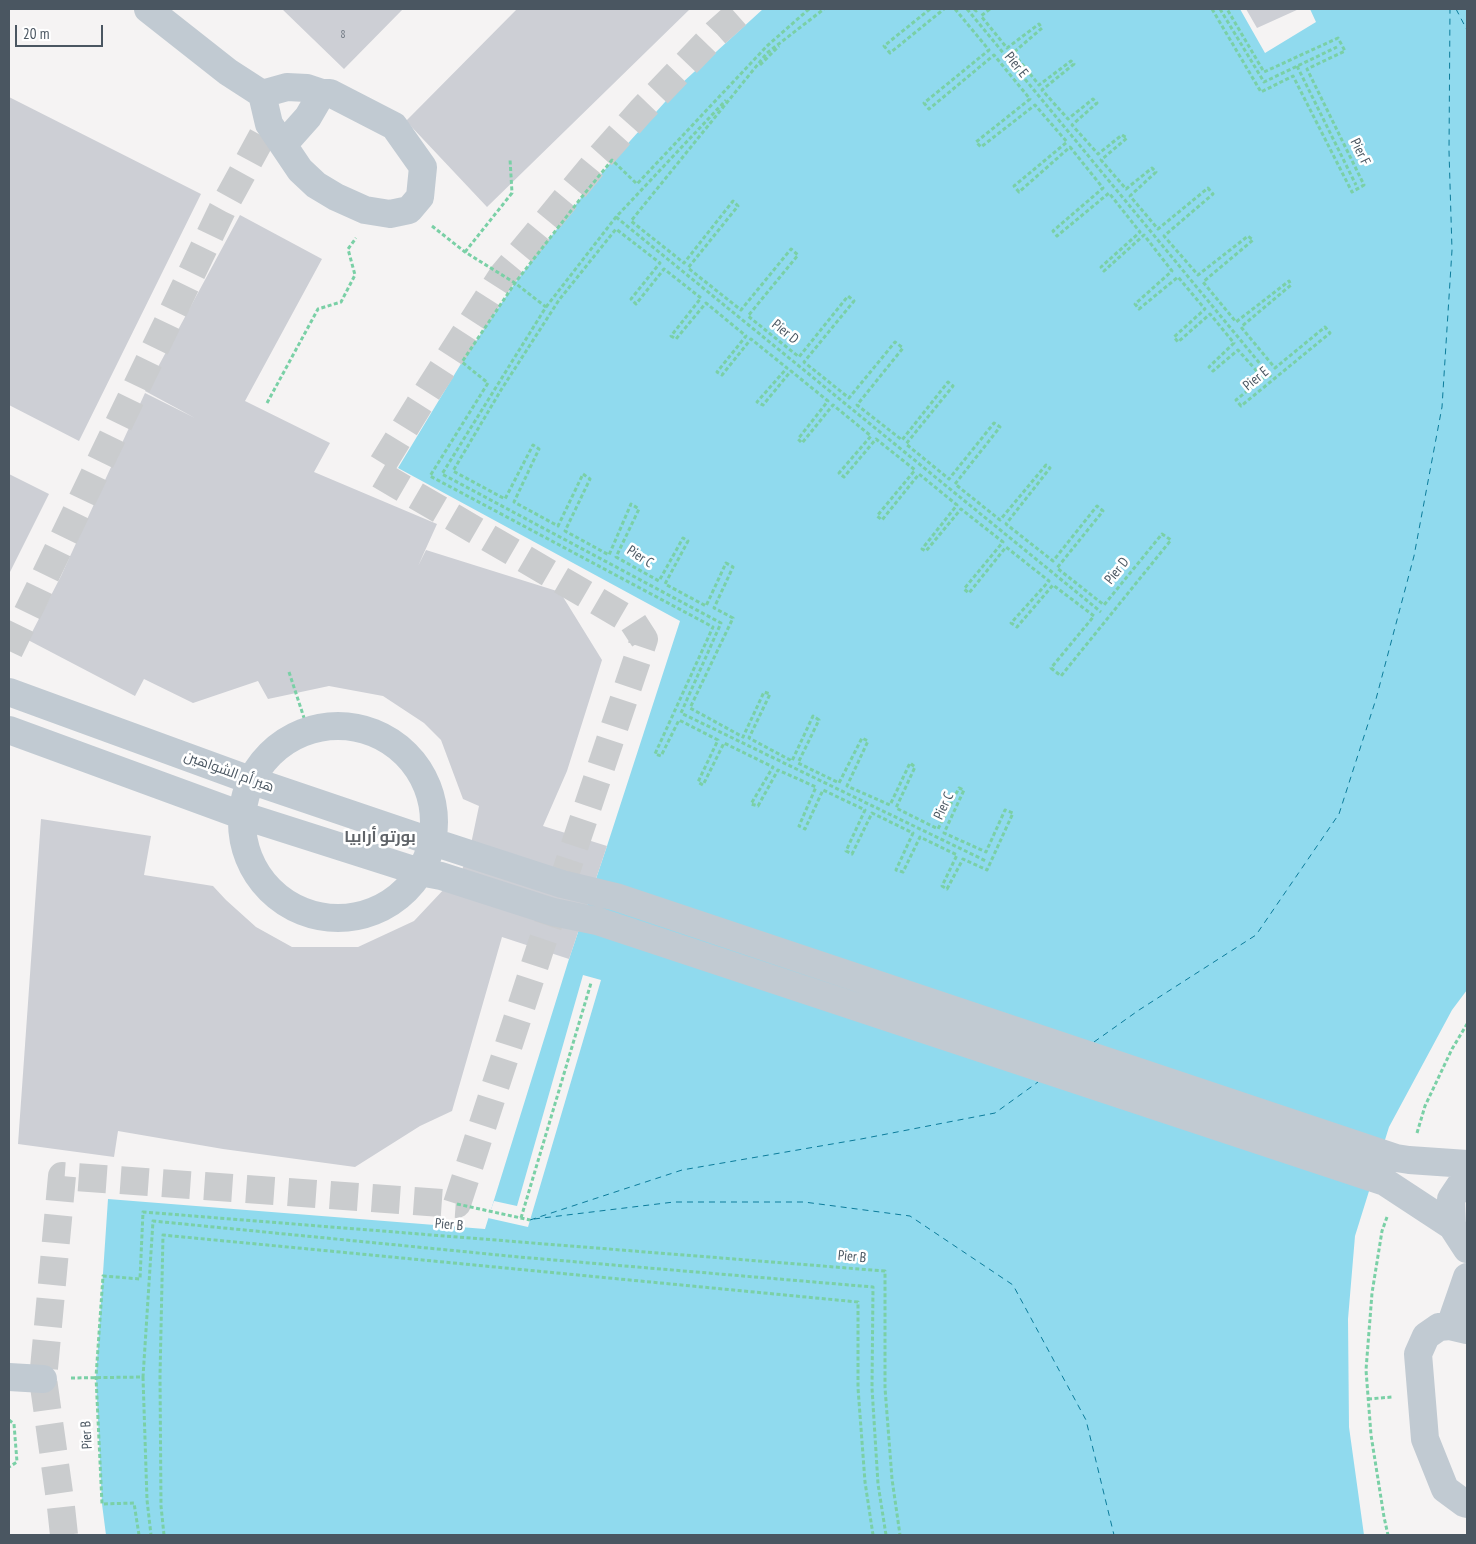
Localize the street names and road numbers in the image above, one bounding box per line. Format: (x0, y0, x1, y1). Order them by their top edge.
street label: Pier E (1001, 49, 1031, 81)
street label: Pier F (1346, 136, 1374, 168)
street label: Pier D (768, 316, 802, 348)
street label: Pier E (1240, 364, 1272, 394)
street label: Pier C (624, 542, 656, 572)
street label: Pier D (1101, 554, 1133, 588)
street label: هير أم الشواهين (182, 748, 276, 796)
street label: Pier C (930, 790, 958, 822)
street label: Pier B (434, 1215, 464, 1235)
street label: Pier B (837, 1247, 867, 1267)
street label: Pier B (78, 1420, 96, 1450)

